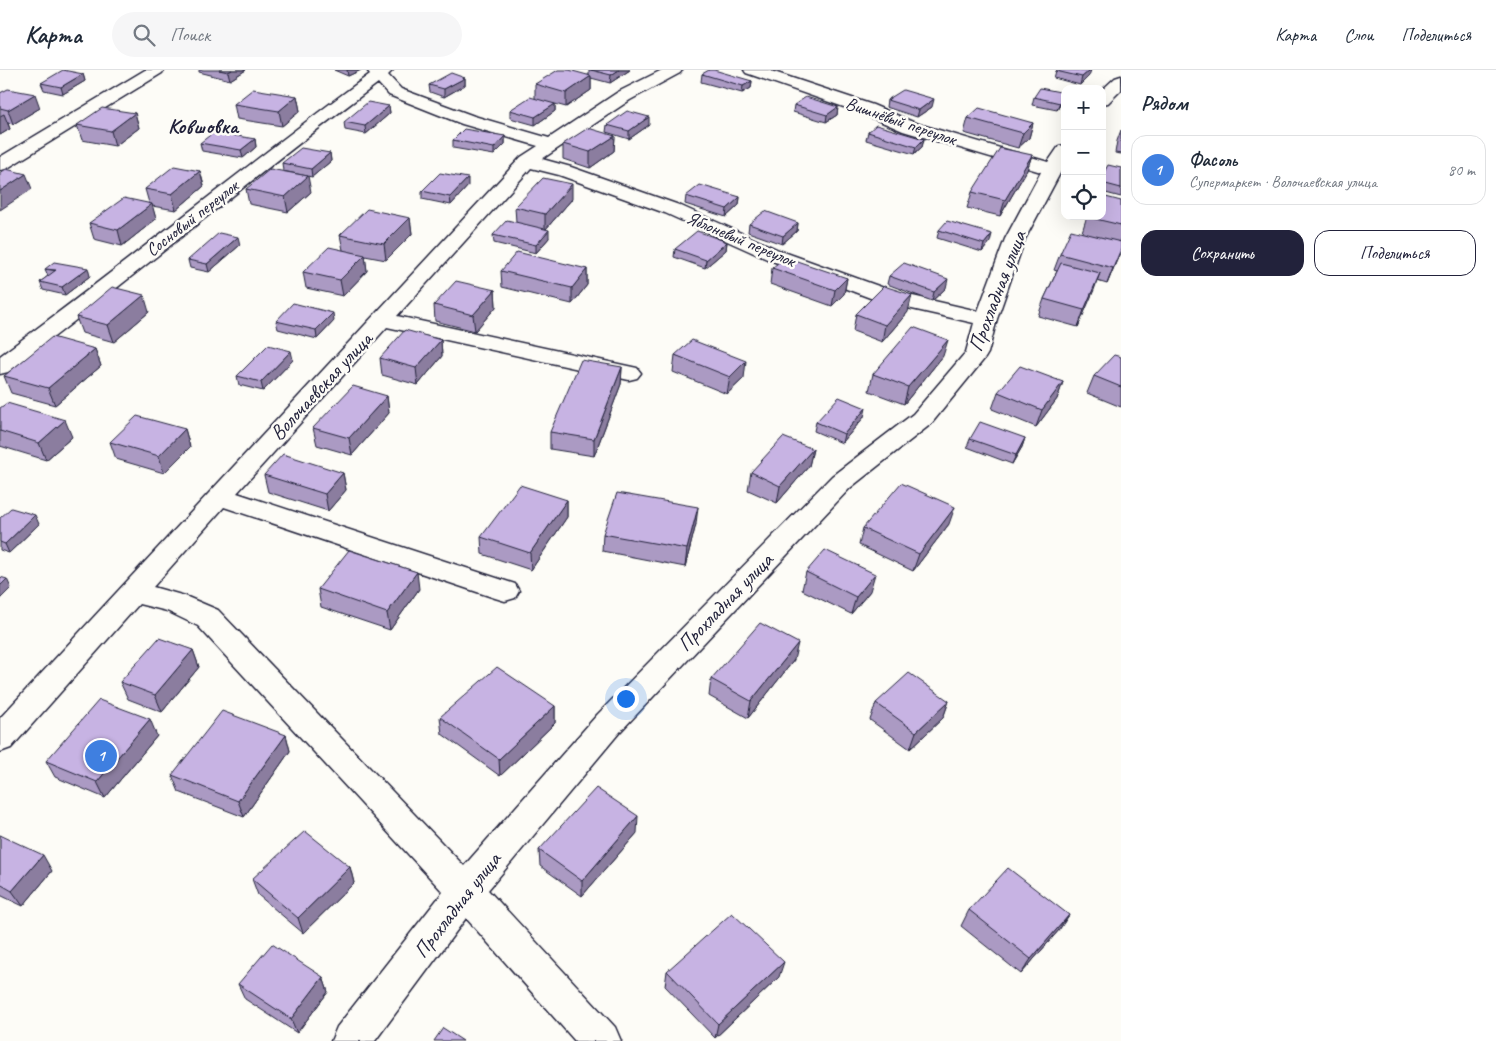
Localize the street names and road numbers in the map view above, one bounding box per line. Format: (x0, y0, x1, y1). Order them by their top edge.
street label: Вишнёвый переулок (843, 92, 961, 151)
street label: Сосновый переулок (141, 174, 245, 261)
street label: Яблоневый переулок (683, 206, 801, 273)
street label: Прохладная улица (962, 225, 1033, 355)
street label: Волочаевская улица (264, 325, 379, 446)
street label: Прохладная улица (672, 546, 780, 657)
street label: Прохладная улица (408, 846, 507, 963)

